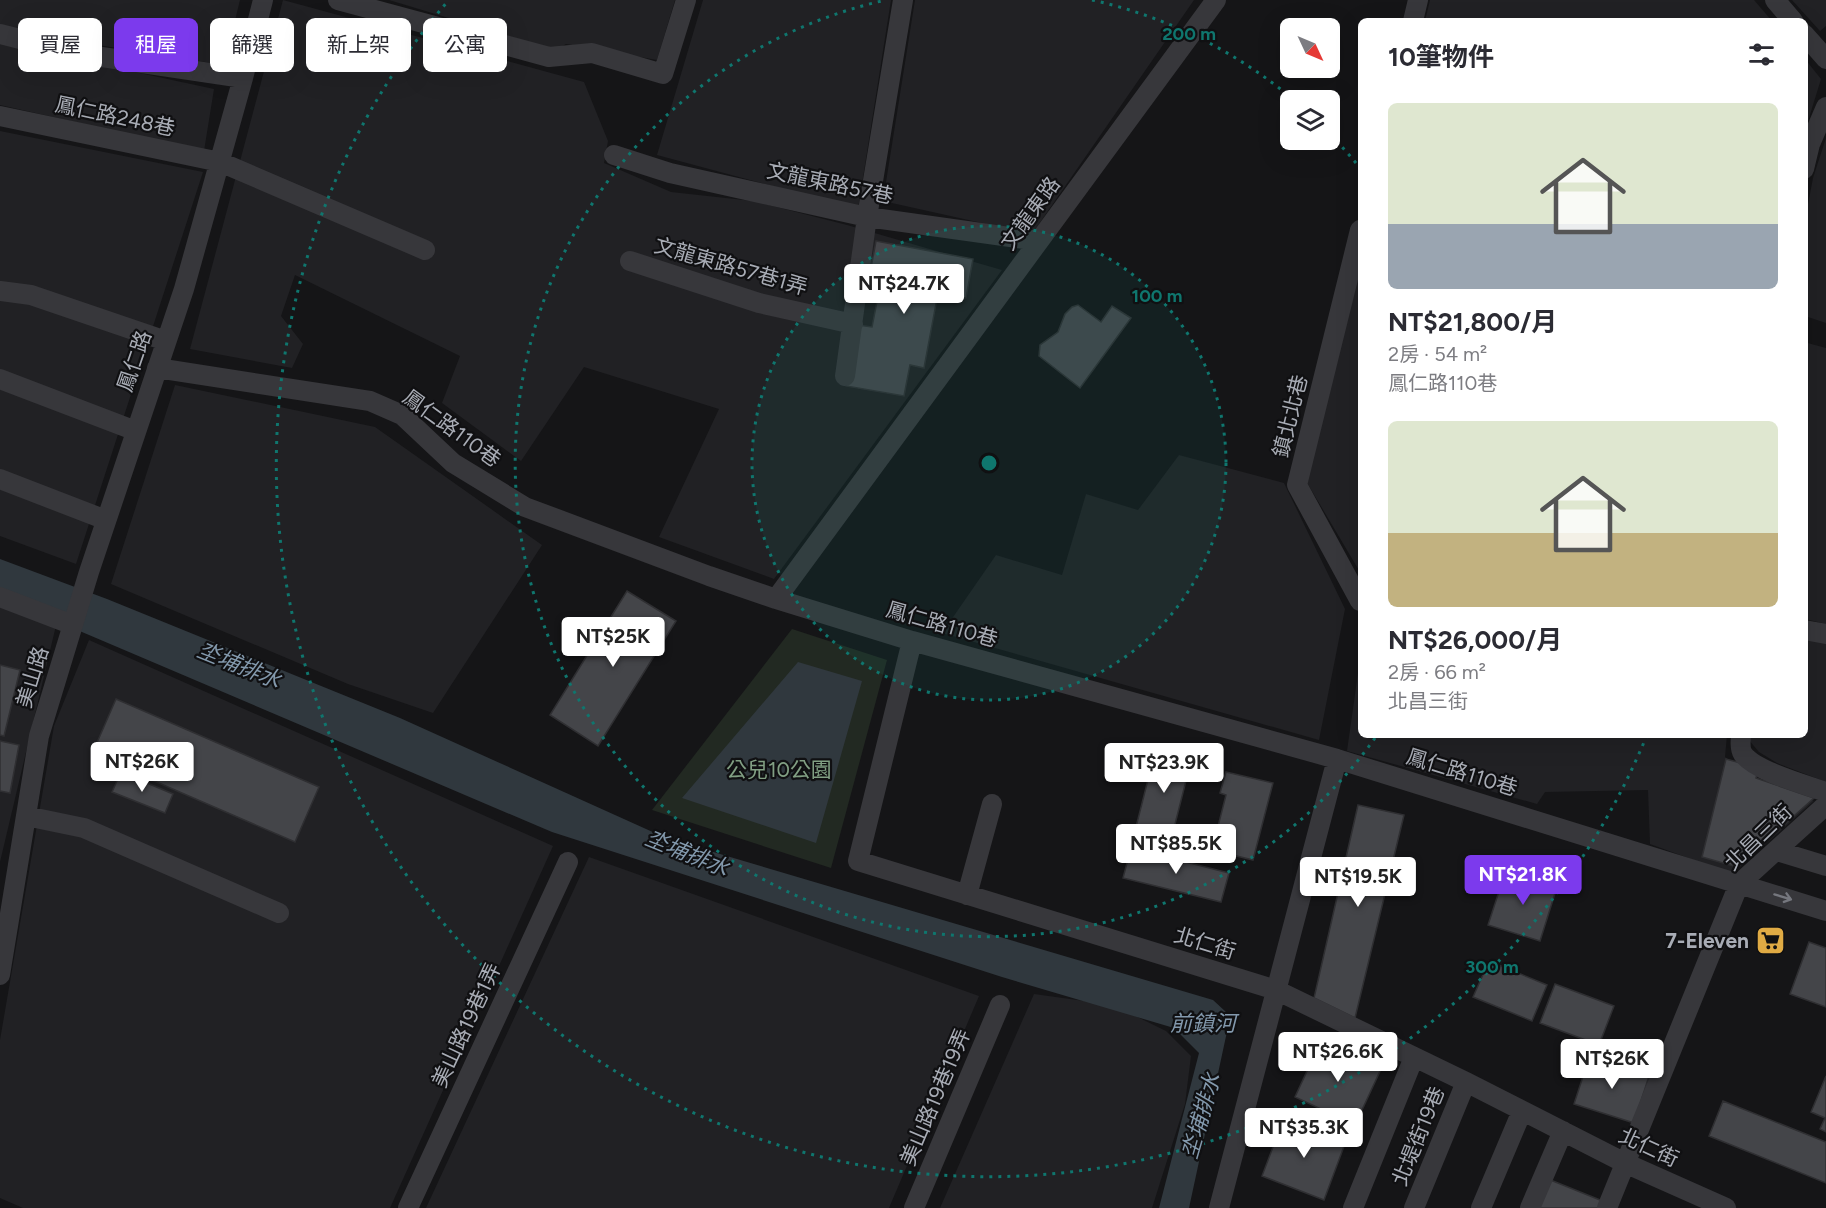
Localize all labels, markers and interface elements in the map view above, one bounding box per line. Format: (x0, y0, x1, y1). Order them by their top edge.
chip: 買屋 (18, 18, 102, 72)
chip: 租屋 (114, 18, 198, 72)
chip: 篩選 (210, 18, 294, 72)
chip: 新上架 (306, 18, 411, 72)
chip: 公寓 (423, 18, 507, 72)
north arrow (1280, 18, 1340, 78)
map controls (1280, 18, 1340, 150)
text: 200 m (1162, 23, 1216, 45)
icon: filters (1745, 38, 1778, 71)
text: 10筆物件 (1388, 41, 1494, 73)
button: layers (1280, 90, 1340, 150)
street label: 鳳仁路248巷 (53, 91, 177, 141)
icon: home (1529, 142, 1637, 250)
street label: 文龍東路57巷 (765, 157, 895, 209)
street label: 文龍東路 (995, 172, 1065, 254)
street label: 文龍東路57巷1弄 (652, 232, 810, 300)
pin: NT$24.7K (842, 264, 966, 315)
text: NT$24.7K (858, 271, 950, 295)
text: 100 m (1132, 285, 1182, 307)
text: NT$21,800/月 (1388, 306, 1557, 338)
street label: 鳳仁路 (112, 327, 156, 395)
text: 2房 · 54 m² (1388, 342, 1487, 366)
text: 鳳仁路110巷 (1388, 371, 1497, 395)
street label: 鎮北北巷 (1268, 372, 1312, 460)
street label: 鳳仁路110巷 (398, 384, 506, 472)
centre of rings (979, 453, 999, 473)
icon: home (1529, 460, 1637, 568)
street label: 鳳仁路110巷 (883, 596, 1001, 652)
pin: NT$25K (564, 617, 662, 668)
text: NT$25K (576, 624, 650, 648)
text: NT$26,000/月 (1388, 624, 1562, 656)
water label: 坔埔排水 (193, 636, 286, 694)
street label: 美山路 (11, 643, 53, 711)
text: 2房 · 66 m² (1388, 660, 1486, 684)
text: 北昌三街 (1388, 689, 1468, 713)
pin: NT$26K (93, 742, 191, 793)
pin: NT$23.9K (1102, 743, 1226, 794)
street label: 鳳仁路110巷 (1403, 743, 1521, 801)
text: NT$26K (105, 749, 179, 773)
text: NT$23.9K (1119, 750, 1209, 774)
park label: 公兒10公園 (726, 757, 832, 782)
street label: 北昌三街 (1719, 799, 1797, 875)
water label: 坔埔排水 (641, 824, 734, 882)
pin: NT$85.5K (1114, 824, 1238, 875)
text: NT$85.5K (1130, 831, 1222, 855)
pin: NT$21.8K (1461, 855, 1585, 906)
pin: NT$19.5K (1296, 857, 1420, 908)
text: NT$21.8K (1479, 862, 1567, 886)
text: NT$19.5K (1314, 864, 1402, 888)
one-way arrow (1773, 892, 1792, 903)
street label: 北仁街 (1171, 922, 1239, 964)
supermarket icon: 7-Eleven (1754, 924, 1786, 956)
place label: 7-Eleven (1665, 928, 1749, 953)
text: 300 m (1465, 956, 1519, 978)
street label: 美山路19巷1弄 (426, 959, 506, 1091)
water label: 前鎮河 (1170, 1010, 1240, 1037)
street label: 美山路19巷19弄 (895, 1025, 975, 1169)
pin: NT$26.6K (1276, 1032, 1400, 1083)
text: NT$26.6K (1292, 1039, 1384, 1063)
pin: NT$26K (1563, 1039, 1661, 1090)
text: NT$26K (1575, 1046, 1649, 1070)
water label: 坔埔排水 (1176, 1069, 1226, 1162)
street label: 北堤街19巷 (1387, 1083, 1449, 1189)
pin: NT$35.3K (1242, 1108, 1366, 1159)
text: NT$35.3K (1259, 1115, 1349, 1139)
street label: 北仁街 (1615, 1122, 1683, 1172)

